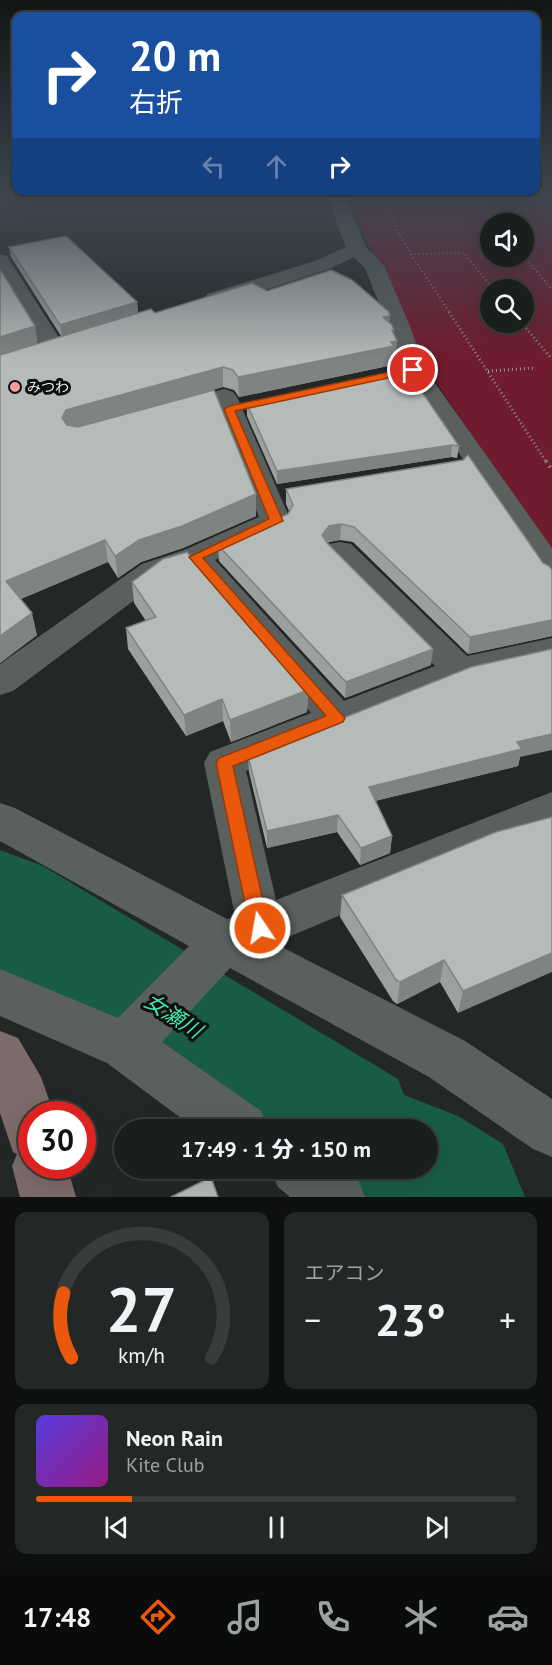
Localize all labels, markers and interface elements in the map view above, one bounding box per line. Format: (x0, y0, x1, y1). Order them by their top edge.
text: 20 m (129, 28, 221, 83)
icon: right (30, 36, 108, 114)
text: 右折 (129, 85, 183, 119)
icon: left (197, 150, 230, 183)
icon: ahead (260, 150, 293, 183)
icon: right (323, 150, 356, 183)
map controls (480, 213, 534, 333)
button: sound (480, 213, 534, 267)
button: search (480, 279, 534, 333)
pin (387, 344, 438, 395)
icon: arrive (396, 353, 429, 386)
place label: みつわ (27, 378, 69, 396)
marker: みつわ (8, 380, 22, 394)
position arrow (228, 896, 292, 960)
water label: 女瀬川 (140, 987, 209, 1045)
speed limit sign: 30 (18, 1101, 96, 1179)
text: 17:49 · 1 分 · 150 m (181, 1135, 371, 1163)
text: エアコン (305, 1260, 385, 1286)
text: 27 (106, 1268, 177, 1349)
text: 23° (375, 1290, 446, 1348)
text: − (305, 1298, 321, 1341)
text: + (499, 1298, 516, 1341)
text: km/h (118, 1341, 165, 1369)
text: Neon Rain (126, 1424, 223, 1452)
text: Kite Club (126, 1452, 204, 1478)
icon: previous (100, 1511, 133, 1544)
icon: pause (260, 1511, 293, 1544)
icon: next (420, 1511, 453, 1544)
icon: directions (137, 1596, 179, 1638)
icon: music (224, 1596, 266, 1638)
icon: phone (312, 1596, 354, 1638)
icon: climate (400, 1596, 442, 1638)
icon: car (487, 1596, 529, 1638)
text: 17:48 (23, 1600, 91, 1634)

